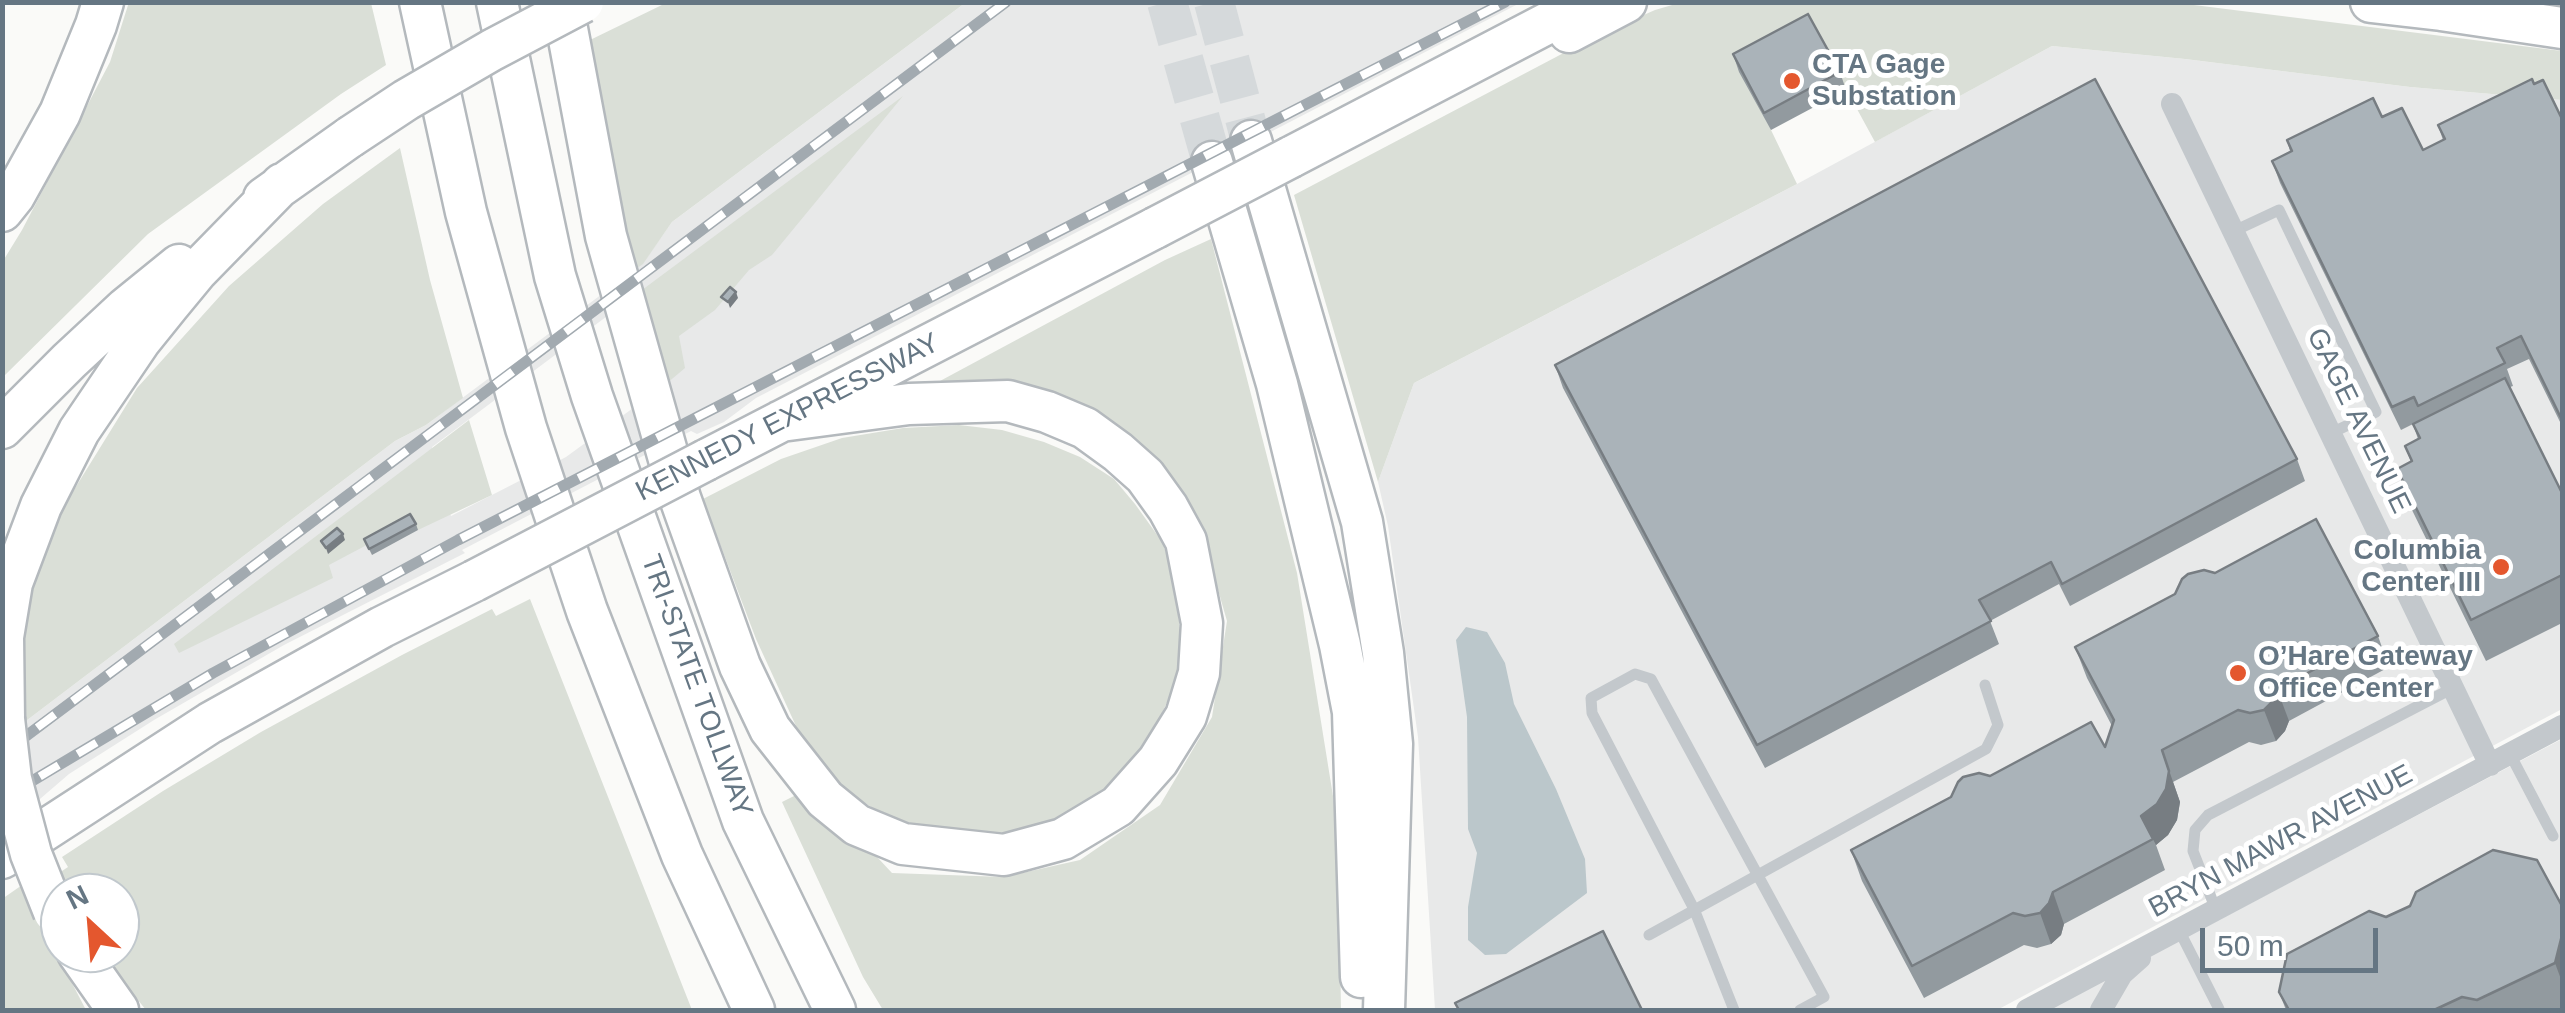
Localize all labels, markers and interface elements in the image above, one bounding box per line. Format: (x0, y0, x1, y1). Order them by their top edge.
place label: CTA Gage Substation (1812, 48, 1957, 114)
marker: CTA Gage Substation (1781, 70, 1803, 92)
street label: GAGE AVENUE (2299, 323, 2417, 519)
street label: KENNEDY EXPRESSWAY (631, 327, 945, 509)
place label: Columbia Center III (2353, 534, 2481, 600)
street label: TRI-STATE TOLLWAY (633, 550, 759, 822)
marker: Columbia Center III (2490, 556, 2512, 578)
place label: O’Hare Gateway Office Center (2258, 640, 2473, 706)
marker: O’Hare Gateway Office Center (2227, 662, 2249, 684)
street label: BRYN MAWR AVENUE (2144, 758, 2418, 926)
north arrow (40, 873, 140, 973)
text: N (62, 879, 93, 916)
scale bar (2205, 908, 2382, 970)
text: 50 m (2217, 929, 2284, 962)

